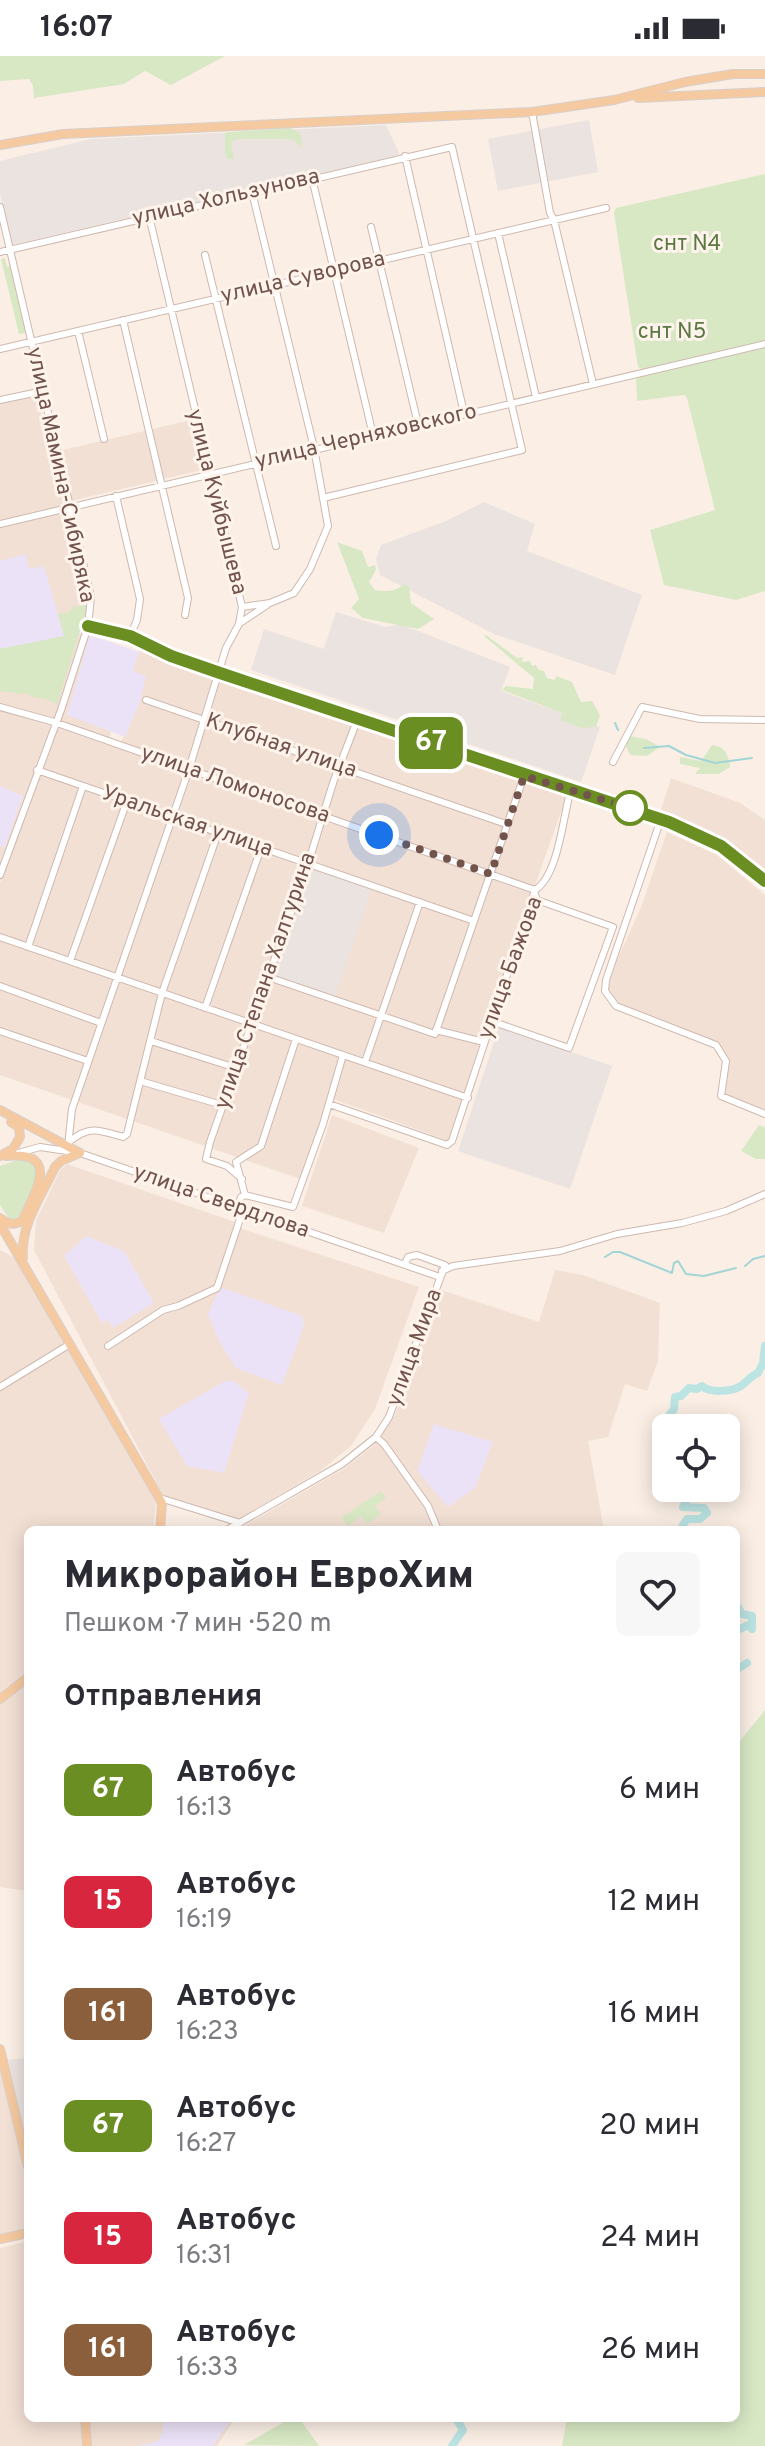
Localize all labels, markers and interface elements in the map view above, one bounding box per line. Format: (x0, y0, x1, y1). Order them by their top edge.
text: 16:07 (40, 10, 113, 47)
street label: улица Хользунова (130, 163, 322, 233)
park label: снт N4 (653, 231, 721, 258)
street label: улица Суворова (218, 246, 388, 310)
park label: снт N5 (638, 319, 706, 346)
street label: улица Мамина-Сибиряка (20, 345, 100, 605)
street label: улица Черняховского (253, 398, 479, 476)
street label: улица Куйбышева (180, 406, 252, 598)
street label: Клубная улица (202, 708, 360, 784)
line badge: 67 (395, 717, 467, 769)
text: 67 (415, 725, 447, 761)
street label: улица Ломоносова (137, 740, 333, 830)
street label: Уральская улица (98, 780, 276, 864)
unlabelled marker (613, 791, 647, 825)
your location (359, 815, 399, 855)
street label: улица Степана Халтурина (209, 849, 323, 1113)
street label: улица Бажова (473, 893, 549, 1043)
street label: улица Свердлова (129, 1159, 313, 1245)
street label: улица Мира (381, 1285, 449, 1411)
map controls (652, 1414, 740, 1502)
button: locate (652, 1414, 740, 1502)
button: heart (616, 1552, 700, 1636)
text: Микрорайон ЕвроХим (64, 1553, 474, 1602)
text: Пешком · 7 мин · 520 m (64, 1608, 332, 1641)
text: Отправления (64, 1679, 262, 1716)
text: Автобус (176, 1755, 297, 1792)
text: 67 (92, 1772, 124, 1808)
text: 6 мин (619, 1772, 700, 1809)
text: 16:13 (176, 1792, 232, 1825)
text: Автобус (176, 1867, 297, 1904)
text: 15 (94, 1884, 122, 1920)
text: 12 мин (607, 1884, 700, 1921)
text: 16:19 (176, 1904, 232, 1937)
text: Автобус (176, 1979, 297, 2016)
text: 161 (88, 1996, 128, 2032)
text: 16 мин (608, 1996, 700, 2033)
text: 16:23 (176, 2016, 239, 2049)
text: Автобус (176, 2091, 297, 2128)
text: 67 (92, 2108, 124, 2144)
text: 20 мин (599, 2108, 700, 2145)
text: 16:27 (176, 2128, 236, 2161)
text: Автобус (176, 2203, 297, 2240)
text: 15 (94, 2220, 122, 2256)
text: 24 мин (600, 2220, 700, 2257)
text: 16:31 (176, 2240, 232, 2273)
text: Автобус (176, 2315, 297, 2352)
text: 161 (88, 2332, 128, 2368)
text: 26 мин (601, 2332, 700, 2369)
text: 16:33 (176, 2352, 238, 2385)

